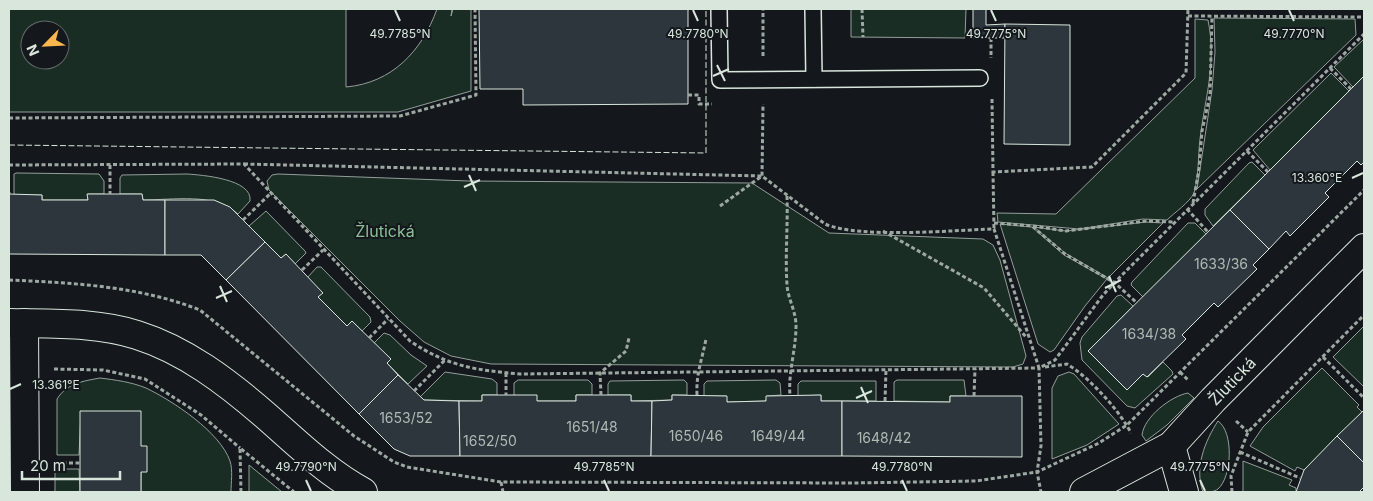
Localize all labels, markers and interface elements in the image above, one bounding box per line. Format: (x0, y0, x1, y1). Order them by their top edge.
north arrow (20, 20, 70, 70)
text: 49.7785°N (369, 26, 431, 41)
text: 49.7780°N (667, 26, 729, 41)
text: 49.7775°N (966, 26, 1026, 41)
text: 49.7770°N (1264, 26, 1324, 41)
text: N (23, 42, 43, 59)
text: 13.360°E (1292, 170, 1342, 185)
park label: Žlutická (355, 221, 415, 241)
house number: 1633/36 (1194, 255, 1248, 272)
house number: 1634/38 (1122, 325, 1176, 342)
street label: Žlutická (1204, 353, 1260, 409)
text: 13.361°E (32, 377, 80, 392)
house number: 1653/52 (379, 409, 433, 426)
house number: 1651/48 (566, 418, 618, 435)
house number: 1650/46 (669, 427, 723, 444)
house number: 1649/44 (750, 427, 806, 444)
house number: 1648/42 (857, 429, 911, 446)
house number: 1652/50 (463, 432, 517, 449)
scale bar (22, 448, 120, 480)
text: 20 m (30, 456, 66, 475)
text: 49.7790°N (275, 459, 337, 474)
text: 49.7785°N (573, 459, 635, 474)
text: 49.7780°N (871, 459, 933, 474)
text: 49.7775°N (1170, 459, 1230, 474)

